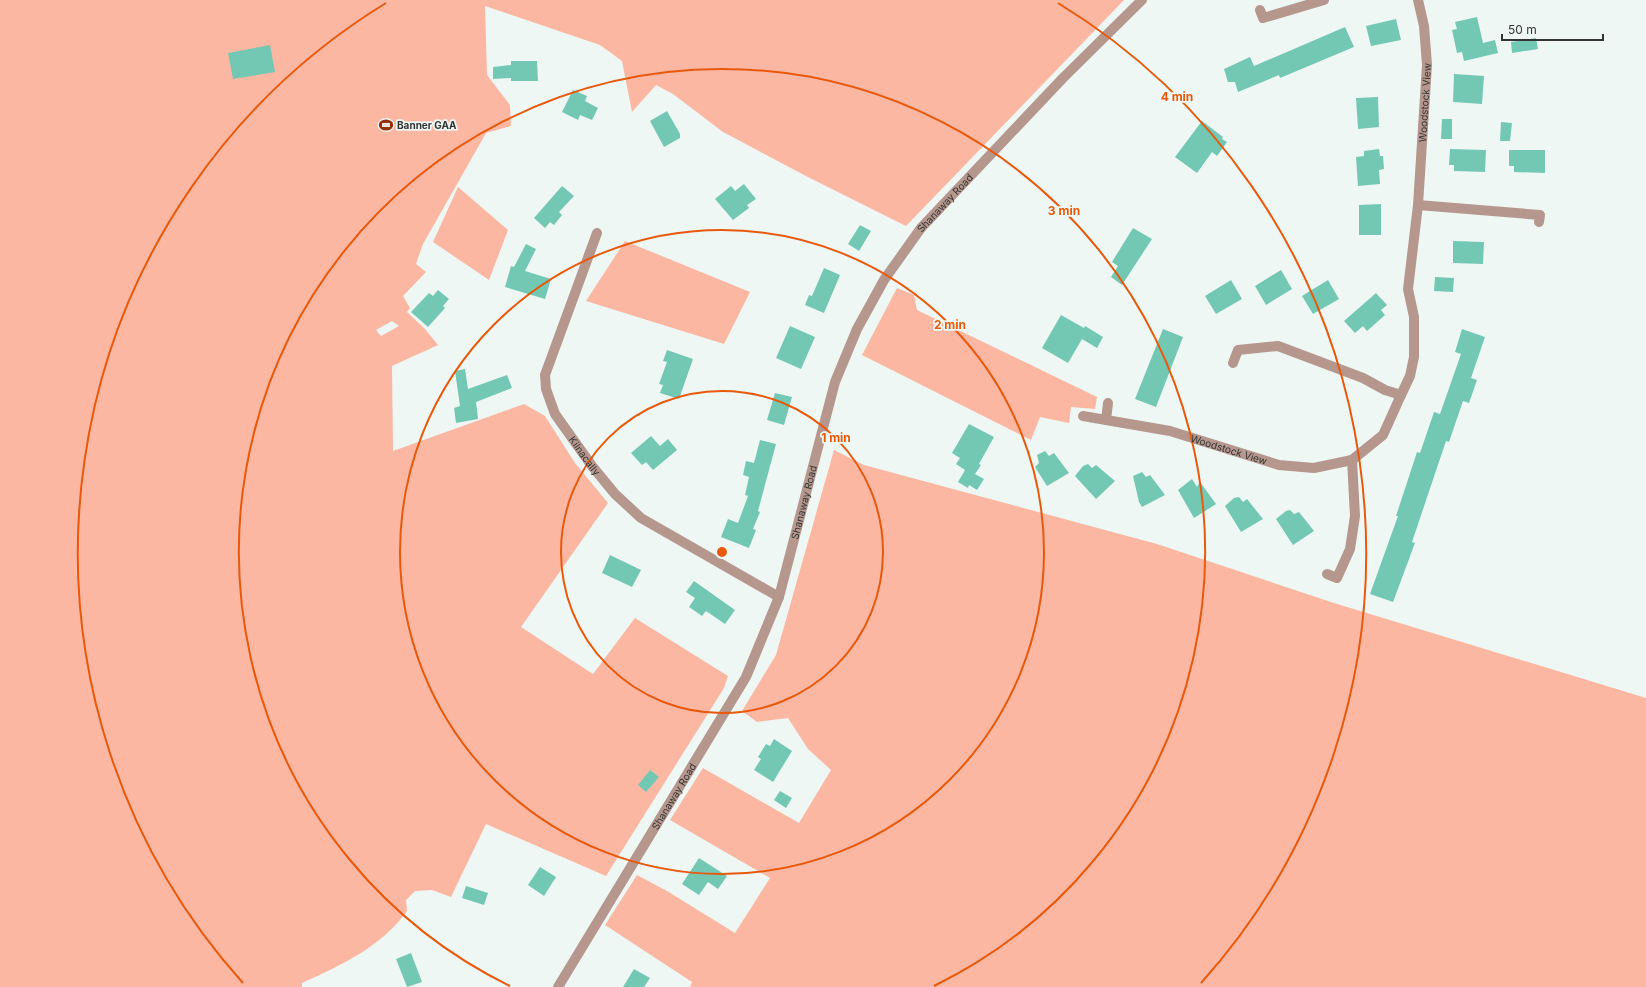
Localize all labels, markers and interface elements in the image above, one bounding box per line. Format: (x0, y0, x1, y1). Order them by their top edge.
scale bar (1502, 16, 1603, 42)
text: 50 m (1508, 22, 1537, 37)
street label: Woodstock View (1416, 63, 1433, 143)
text: 4 min (1161, 89, 1193, 104)
sports icon: Banner GAA (378, 117, 394, 133)
place label: Banner GAA (397, 119, 457, 131)
street label: Shanaway Road (914, 171, 975, 234)
text: 3 min (1048, 203, 1080, 218)
text: 2 min (934, 317, 966, 332)
text: 1 min (821, 430, 851, 445)
street label: Woodstock View (1189, 432, 1268, 467)
street label: Kilnacally (567, 434, 603, 478)
street label: Shanaway Road (788, 464, 819, 540)
centre of rings (715, 545, 729, 559)
street label: Shanaway Road (649, 761, 698, 832)

